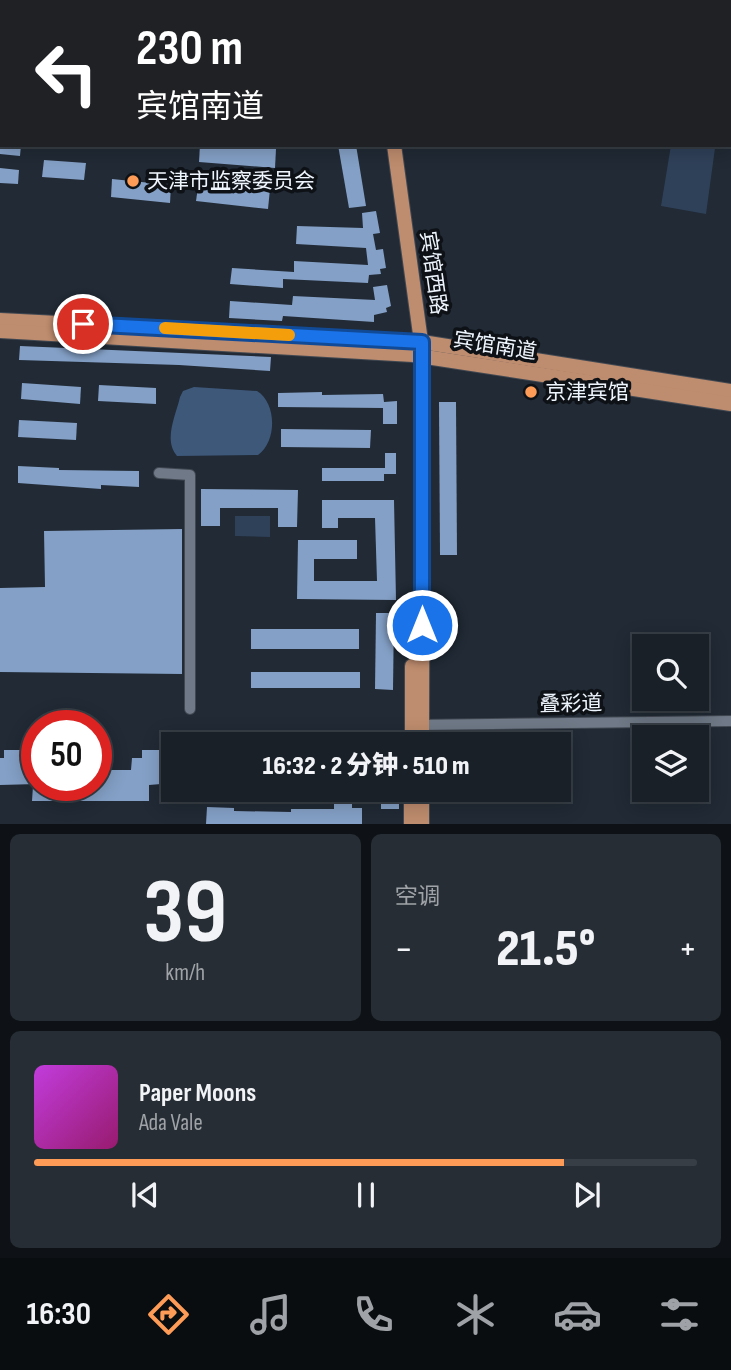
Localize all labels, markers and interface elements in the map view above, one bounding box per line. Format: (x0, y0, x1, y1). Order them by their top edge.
text: 230 m (136, 20, 243, 79)
icon: left (21, 28, 112, 119)
text: 宾馆南道 (136, 88, 264, 127)
place label: 天津市监察委员会 (147, 169, 315, 194)
marker: 天津市监察委员会 (125, 173, 141, 189)
street label: 宾馆西路 (415, 230, 451, 316)
pin (53, 294, 113, 354)
icon: arrive (64, 305, 102, 343)
street label: 宾馆南道 (452, 327, 538, 365)
place label: 京津宾馆 (545, 380, 629, 405)
marker: 京津宾馆 (523, 384, 539, 400)
position arrow (385, 588, 459, 662)
map controls (632, 634, 709, 802)
button: search (632, 634, 709, 711)
street label: 叠彩道 (539, 691, 603, 717)
speed limit sign: 50 (21, 710, 112, 801)
button: layers (632, 725, 709, 802)
text: 16:32 · 2 分钟 · 510 m (263, 751, 469, 782)
text: 39 (143, 859, 227, 968)
text: 空调 (395, 883, 441, 911)
text: 21.5° (496, 918, 595, 981)
text: − (395, 927, 413, 972)
text: + (678, 927, 697, 972)
text: km/h (165, 959, 205, 987)
text: Paper Moons (139, 1078, 256, 1109)
text: Ada Vale (139, 1109, 203, 1137)
icon: previous (126, 1176, 164, 1214)
icon: pause (347, 1176, 385, 1214)
icon: next (568, 1176, 606, 1214)
icon: directions (144, 1290, 193, 1339)
icon: music (246, 1290, 295, 1339)
icon: phone (349, 1290, 398, 1339)
icon: climate (451, 1290, 500, 1339)
icon: car (553, 1290, 602, 1339)
icon: filters (655, 1290, 704, 1339)
text: 16:30 (27, 1295, 91, 1334)

